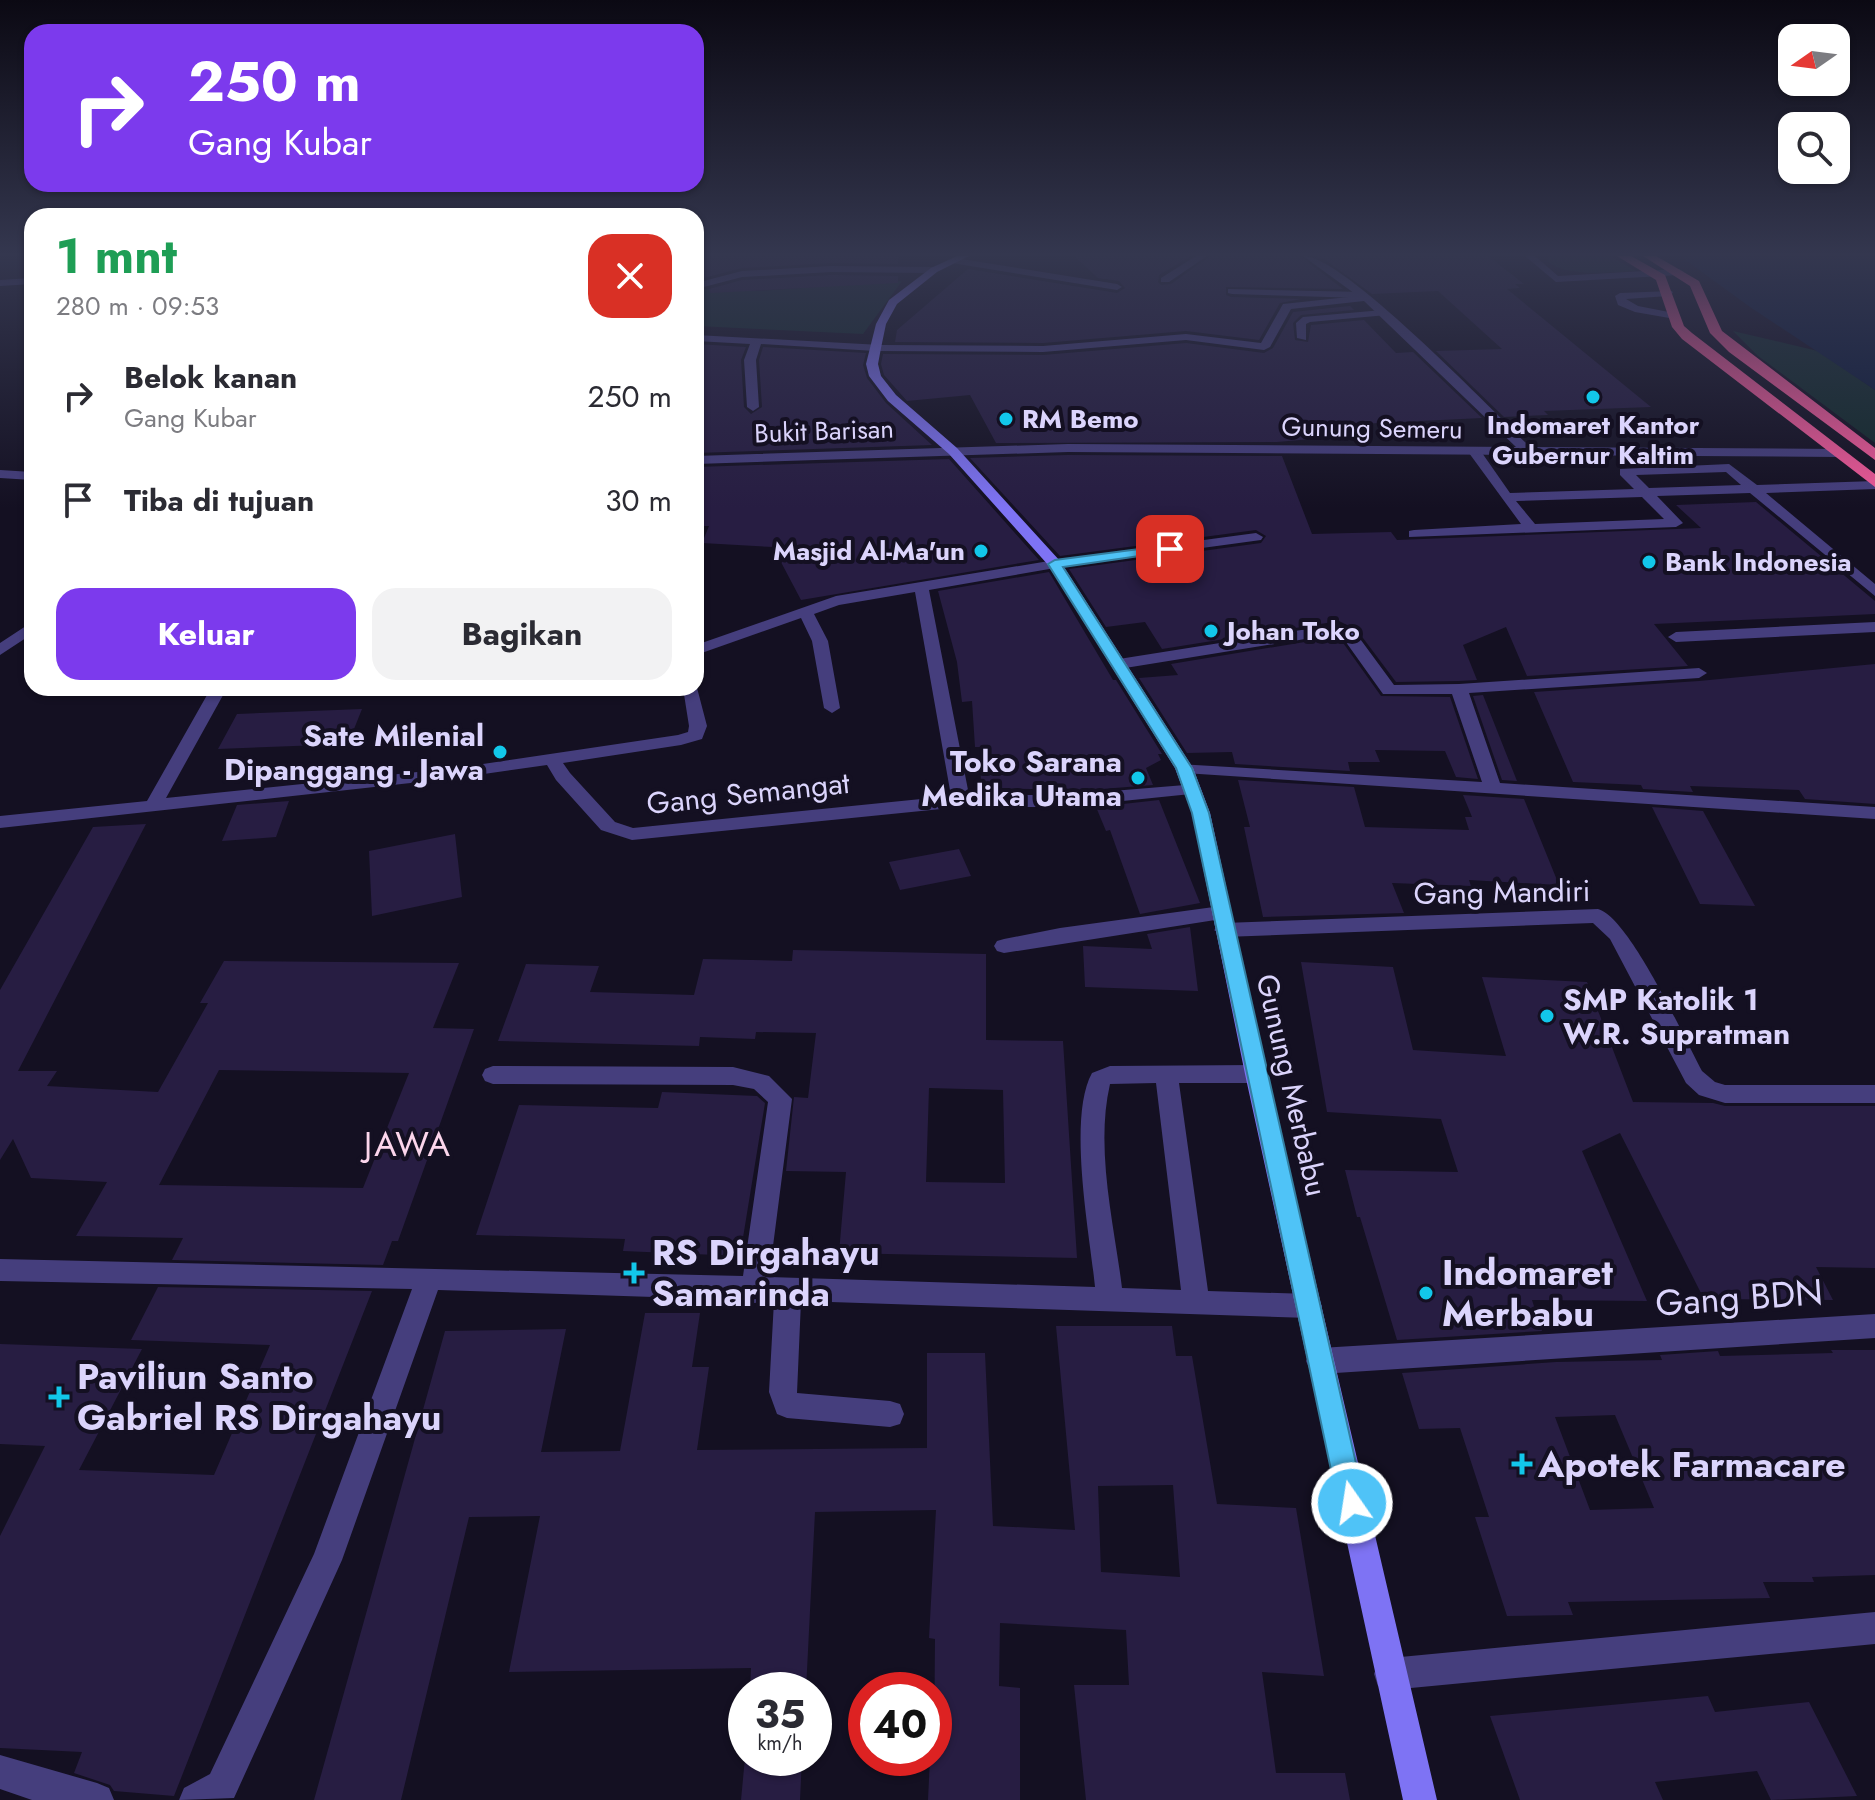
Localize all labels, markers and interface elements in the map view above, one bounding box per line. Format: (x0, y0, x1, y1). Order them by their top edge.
north arrow (1778, 24, 1850, 96)
map controls (1778, 24, 1850, 184)
text: 250 m (188, 41, 361, 122)
icon: right (56, 56, 160, 160)
button: search (1778, 112, 1850, 184)
text: Gang Kubar (188, 116, 372, 168)
text: 1 mnt (56, 222, 177, 291)
button: close (588, 234, 672, 318)
text: 280 m · 09:53 (56, 287, 219, 325)
text: Belok kanan (124, 356, 297, 399)
icon: right (56, 374, 100, 418)
text: 250 m (588, 375, 672, 418)
marker: Indomaret Kantor Gubernur Kaltim (1584, 388, 1602, 406)
text: Gang Kubar (124, 399, 257, 437)
place label: RM Bemo (1022, 400, 1139, 438)
place label: Indomaret Kantor Gubernur Kaltim (1487, 406, 1700, 474)
street label: Gunung Semeru (1281, 407, 1463, 449)
street label: Bukit Barisan (754, 410, 894, 452)
marker: RM Bemo (997, 410, 1015, 428)
icon: arrive (56, 478, 100, 522)
text: Tiba di tujuan (124, 479, 314, 522)
text: 30 m (605, 479, 672, 522)
pin (1136, 515, 1204, 583)
icon: arrive (1148, 527, 1192, 571)
place label: Masjid Al-Ma'un (773, 532, 965, 570)
marker: Masjid Al-Ma'un (972, 542, 990, 560)
place label: Bank Indonesia (1665, 543, 1852, 581)
marker: Bank Indonesia (1640, 553, 1658, 571)
button: Keluar (56, 588, 356, 680)
button: Bagikan (372, 588, 672, 680)
place label: Johan Toko (1222, 612, 1360, 650)
marker: Johan Toko (1202, 622, 1220, 640)
place label: Sate Milenial Dipanggang - Jawa (224, 714, 484, 791)
place label: Toko Sarana Medika Utama (921, 740, 1122, 817)
marker: Sate Milenial Dipanggang - Jawa (491, 743, 509, 761)
street label: Gang Semangat (644, 761, 852, 825)
marker: Toko Sarana Medika Utama (1129, 769, 1147, 787)
street label: Gang Mandiri (1413, 869, 1591, 915)
street label: Gunung Merbabu (1246, 970, 1338, 1200)
place label: SMP Katolik 1 W.R. Supratman (1563, 978, 1790, 1055)
marker: SMP Katolik 1 W.R. Supratman (1538, 1007, 1556, 1025)
district label: JAWA (360, 1120, 452, 1169)
place label: RS Dirgahayu Samarinda (652, 1226, 880, 1319)
place label: Indomaret Merbabu (1442, 1246, 1613, 1339)
marker: RS Dirgahayu Samarinda (623, 1262, 645, 1284)
street label: Gang BDN (1653, 1265, 1825, 1329)
marker: Indomaret Merbabu (1417, 1284, 1435, 1302)
place label: Paviliun Santo Gabriel RS Dirgahayu (77, 1350, 442, 1443)
marker: Paviliun Santo Gabriel RS Dirgahayu (48, 1386, 70, 1408)
place label: Apotek Farmacare (1537, 1438, 1846, 1490)
marker: Apotek Farmacare (1513, 1455, 1531, 1473)
position arrow (1310, 1461, 1394, 1545)
speed limit sign: 40 (848, 1672, 952, 1776)
text: 35 (755, 1685, 805, 1743)
text: km/h (757, 1729, 803, 1758)

